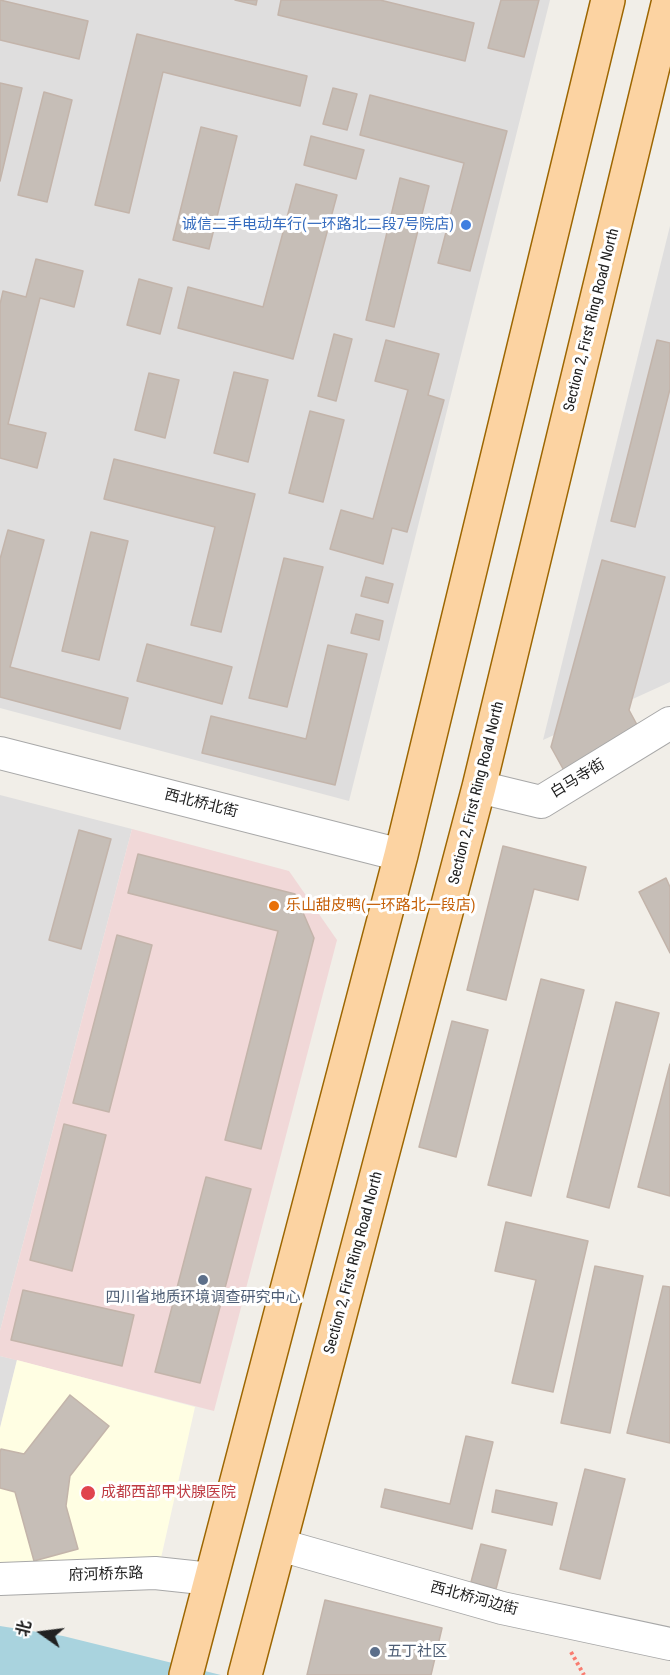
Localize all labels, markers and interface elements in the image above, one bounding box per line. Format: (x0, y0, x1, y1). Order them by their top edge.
place label: 诚信二手电动车行(一环路北二段7号院店) (182, 216, 454, 234)
marker: 诚信二手电动车行(一环路北二段7号院店) (459, 218, 473, 232)
street label: Section 2, First Ring Road North (561, 227, 623, 413)
street label: Section 2, First Ring Road North (446, 700, 508, 886)
street label: 白马寺街 (548, 756, 608, 802)
street label: 西北桥北街 (162, 786, 240, 822)
place label: 乐山甜皮鸭(一环路北一段店) (286, 897, 475, 915)
marker: 乐山甜皮鸭(一环路北一段店) (267, 899, 281, 913)
street label: Section 2, First Ring Road North (321, 1170, 387, 1356)
marker: 四川省地质环境调查研究中心 (196, 1273, 210, 1287)
place label: 四川省地质环境调查研究中心 (106, 1289, 300, 1307)
marker: 成都西部甲状腺医院 (79, 1484, 97, 1502)
place label: 成都西部甲状腺医院 (101, 1484, 236, 1502)
street label: 府河桥东路 (68, 1565, 144, 1585)
street label: 西北桥河边街 (428, 1579, 520, 1619)
north arrow (12, 1603, 72, 1663)
text: 北 (13, 1618, 35, 1639)
place label: 五丁社区 (387, 1643, 447, 1661)
marker: 五丁社区 (368, 1645, 382, 1659)

